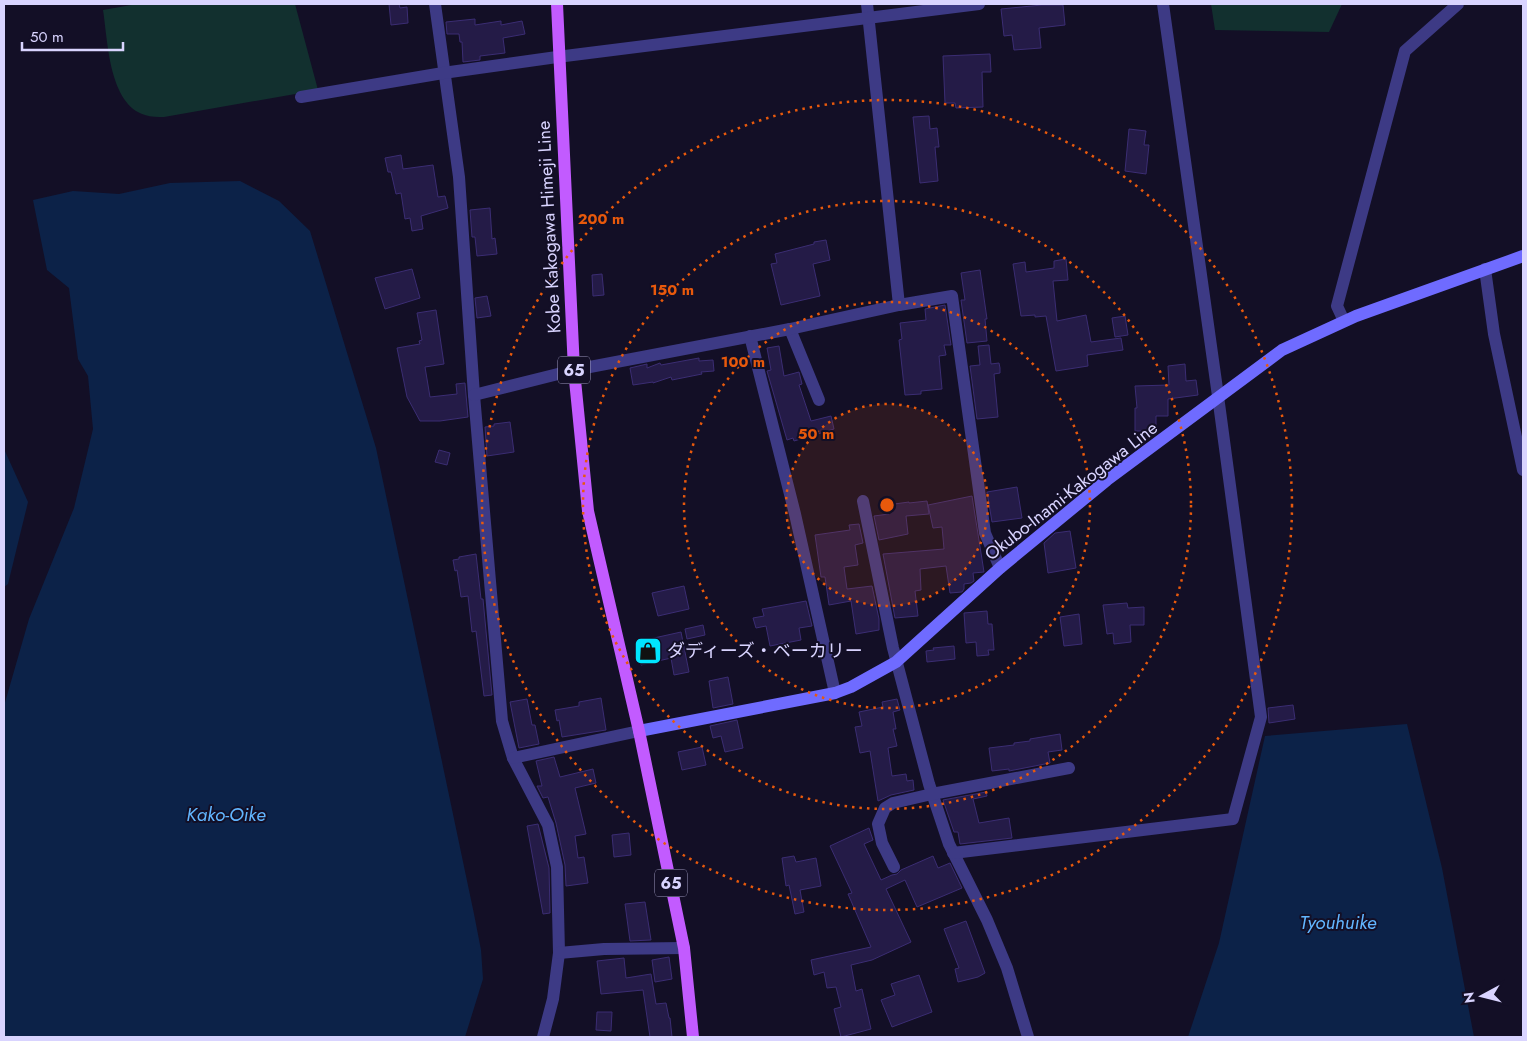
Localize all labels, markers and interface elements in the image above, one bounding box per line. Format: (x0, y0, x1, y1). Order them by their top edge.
scale bar (22, 20, 124, 52)
text: 50 m (30, 26, 64, 48)
street label: Kobe Kakogawa Himeji Line (530, 120, 568, 334)
text: 200 m (578, 208, 624, 230)
text: 150 m (650, 279, 694, 301)
text: 100 m (721, 351, 765, 373)
road number: 65 (558, 356, 590, 384)
street label: Okubo-Inami-Kakogawa Line (979, 415, 1163, 567)
text: 50 m (798, 423, 834, 445)
centre of rings (878, 496, 896, 514)
shop icon: ダディーズ・ベーカリー (633, 636, 663, 666)
place label: ダディーズ・ベーカリー (667, 638, 863, 664)
water label: Kako-Oike (186, 801, 266, 828)
road number: 65 (655, 870, 687, 896)
water label: Tyouhuike (1299, 909, 1377, 936)
north arrow (1457, 971, 1507, 1021)
text: N (1458, 991, 1480, 1004)

